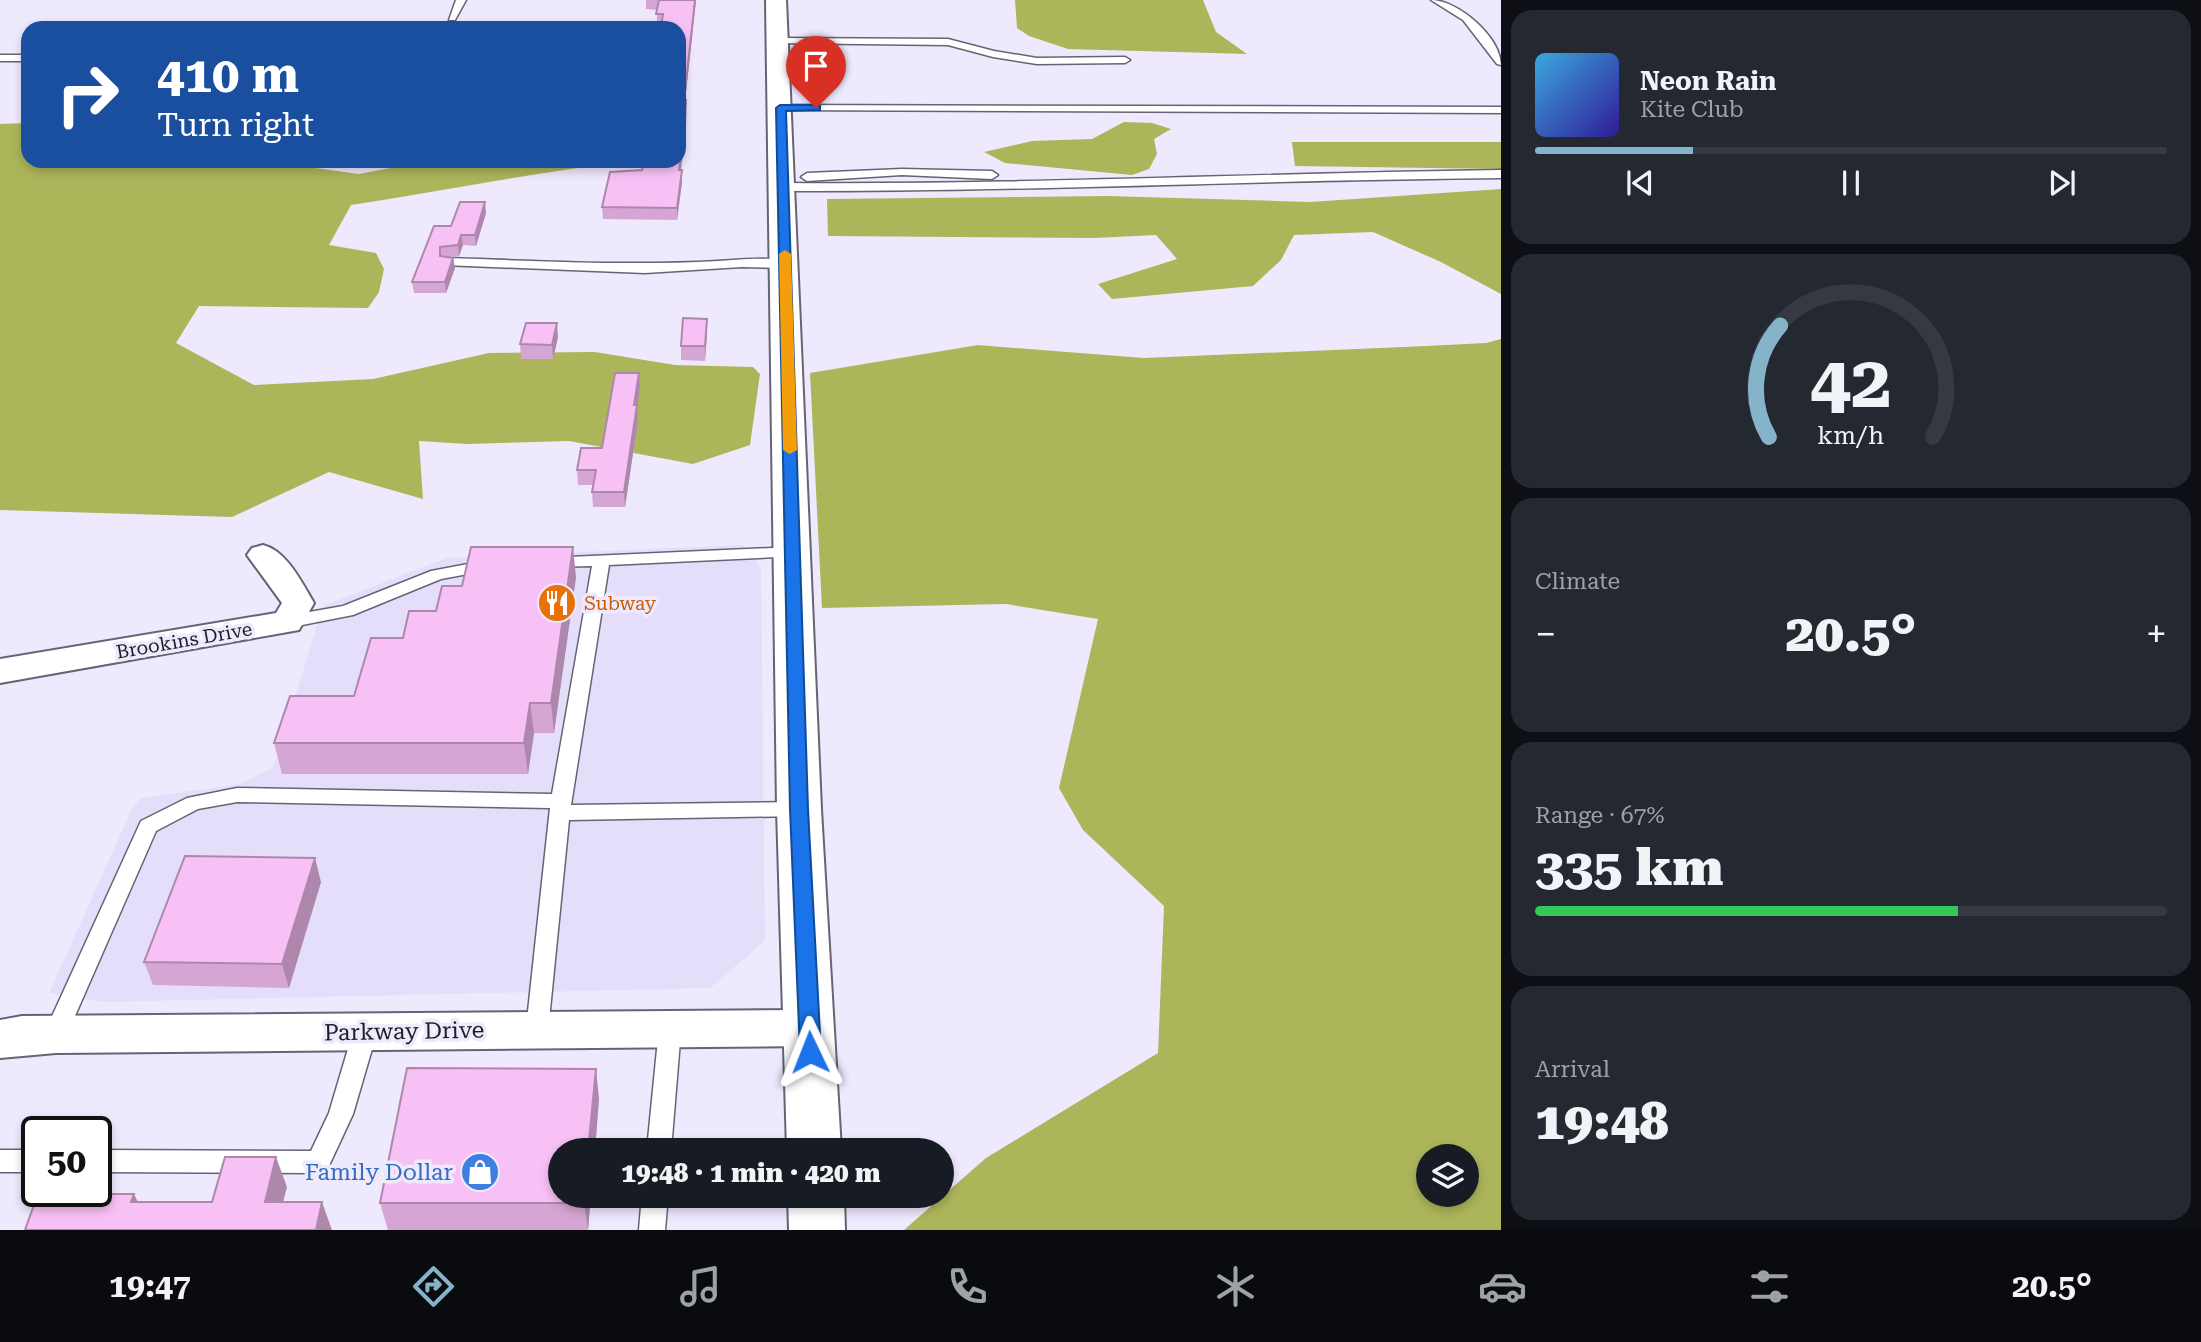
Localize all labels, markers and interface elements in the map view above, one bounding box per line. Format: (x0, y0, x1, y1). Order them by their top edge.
pin (786, 36, 846, 108)
text: 410 m (157, 47, 299, 104)
icon: arrive (797, 47, 835, 85)
icon: right (42, 49, 133, 140)
text: Neon Rain (1640, 66, 1776, 96)
text: Kite Club (1640, 96, 1744, 123)
text: Turn right (157, 106, 314, 144)
icon: previous (1621, 164, 1659, 202)
icon: pause (1832, 164, 1870, 202)
icon: next (2043, 164, 2081, 202)
text: 42 (1810, 340, 1892, 425)
text: km/h (1818, 421, 1884, 450)
text: Climate (1535, 568, 1620, 595)
restaurant icon: Subway (536, 582, 578, 624)
place label: Subway (584, 592, 657, 615)
text: 20.5° (1786, 603, 1916, 664)
text: − (1535, 612, 1556, 656)
text: + (2146, 612, 2167, 656)
street label: Brookins Drive (114, 617, 254, 664)
text: Range · 67% (1535, 802, 1664, 829)
text: 335 km (1535, 837, 1723, 898)
position arrow (773, 1015, 847, 1089)
street label: Parkway Drive (324, 1017, 484, 1046)
text: Arrival (1535, 1056, 1610, 1083)
text: 19:48 (1535, 1091, 1669, 1152)
speed limit sign: 50 (21, 1116, 112, 1207)
map controls (1416, 1144, 1479, 1207)
button: layers (1416, 1144, 1479, 1207)
shop icon: Family Dollar (459, 1151, 501, 1193)
text: 19:48 · 1 min · 420 m (621, 1158, 881, 1188)
place label: Family Dollar (305, 1159, 453, 1186)
icon: directions (409, 1262, 458, 1311)
icon: music (676, 1262, 725, 1311)
icon: phone (943, 1262, 992, 1311)
icon: climate (1211, 1262, 1260, 1311)
icon: car (1478, 1262, 1527, 1311)
icon: filters (1745, 1262, 1794, 1311)
text: 19:47 (109, 1267, 191, 1305)
text: 20.5° (2012, 1267, 2092, 1305)

